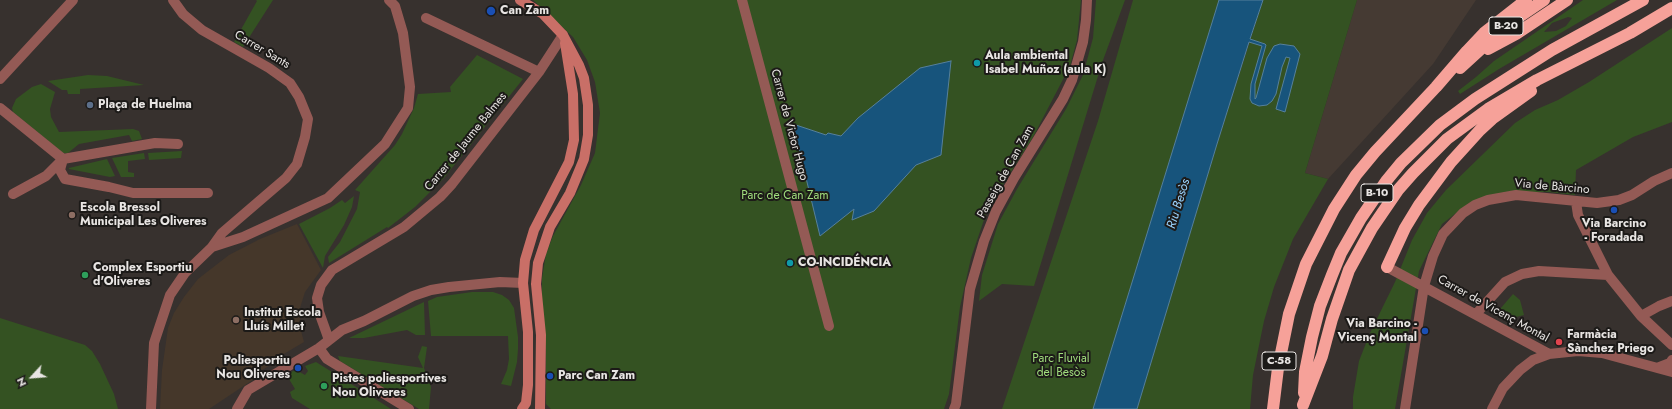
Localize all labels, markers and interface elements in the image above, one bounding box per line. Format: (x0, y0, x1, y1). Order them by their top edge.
place label: Can Zam (500, 4, 549, 18)
marker: Can Zam (485, 5, 497, 17)
road number: B-20 (1489, 17, 1523, 35)
street label: Carrer Sants (232, 28, 292, 72)
place label: Aula ambiental Isabel Muñoz (aula K) (985, 49, 1106, 77)
marker: Aula ambiental Isabel Muñoz (aula K) (972, 58, 982, 68)
street label: Carrer de Victor Hugo (767, 68, 811, 182)
street label: Carrer de Jaume Balmes (422, 90, 510, 194)
place label: Plaça de Huelma (98, 98, 192, 112)
marker: Plaça de Huelma (85, 100, 95, 110)
street label: Passeig de Can Zam (975, 123, 1037, 221)
water label: Riu Besòs (1164, 177, 1194, 231)
street label: Via de Bàrcino (1514, 177, 1590, 197)
road number: B-10 (1361, 184, 1393, 202)
park label: Parc de Can Zam (741, 189, 829, 203)
place label: Escola Bressol Municipal Les Oliveres (80, 201, 207, 229)
marker: Via Barcino - Foradada (1609, 205, 1619, 215)
marker: Escola Bressol Municipal Les Oliveres (67, 210, 77, 220)
place label: Via Barcino - Foradada (1582, 217, 1646, 245)
place label: CO-INCIDÉNCIA (798, 256, 891, 270)
marker: CO-INCIDÉNCIA (785, 258, 795, 268)
place label: Complex Esportiu d'Oliveres (93, 261, 192, 289)
marker: Complex Esportiu d'Oliveres (80, 270, 90, 280)
street label: Carrer de Vicenç Montal (1435, 272, 1551, 346)
place label: Institut Escola Lluís Millet (244, 306, 321, 334)
marker: Institut Escola Lluís Millet (231, 315, 241, 325)
place label: Via Barcino - Vicenç Montal (1337, 317, 1417, 345)
marker: Via Barcino - Vicenç Montal (1420, 326, 1430, 336)
place label: Farmàcia Sànchez Priego (1567, 328, 1654, 356)
marker: Farmàcia Sànchez Priego (1554, 337, 1564, 347)
park label: Parc Fluvial del Besòs (1032, 352, 1090, 380)
road number: C-58 (1262, 352, 1296, 370)
place label: Poliesportiu Nou Oliveres (216, 354, 290, 382)
north arrow (12, 357, 52, 397)
marker: Poliesportiu Nou Oliveres (293, 363, 303, 373)
place label: Parc Can Zam (558, 369, 635, 383)
marker: Parc Can Zam (545, 371, 555, 381)
place label: Pistes poliesportives Nou Oliveres (332, 372, 446, 400)
text: N (12, 375, 30, 390)
marker: Pistes poliesportives Nou Oliveres (319, 381, 329, 391)

